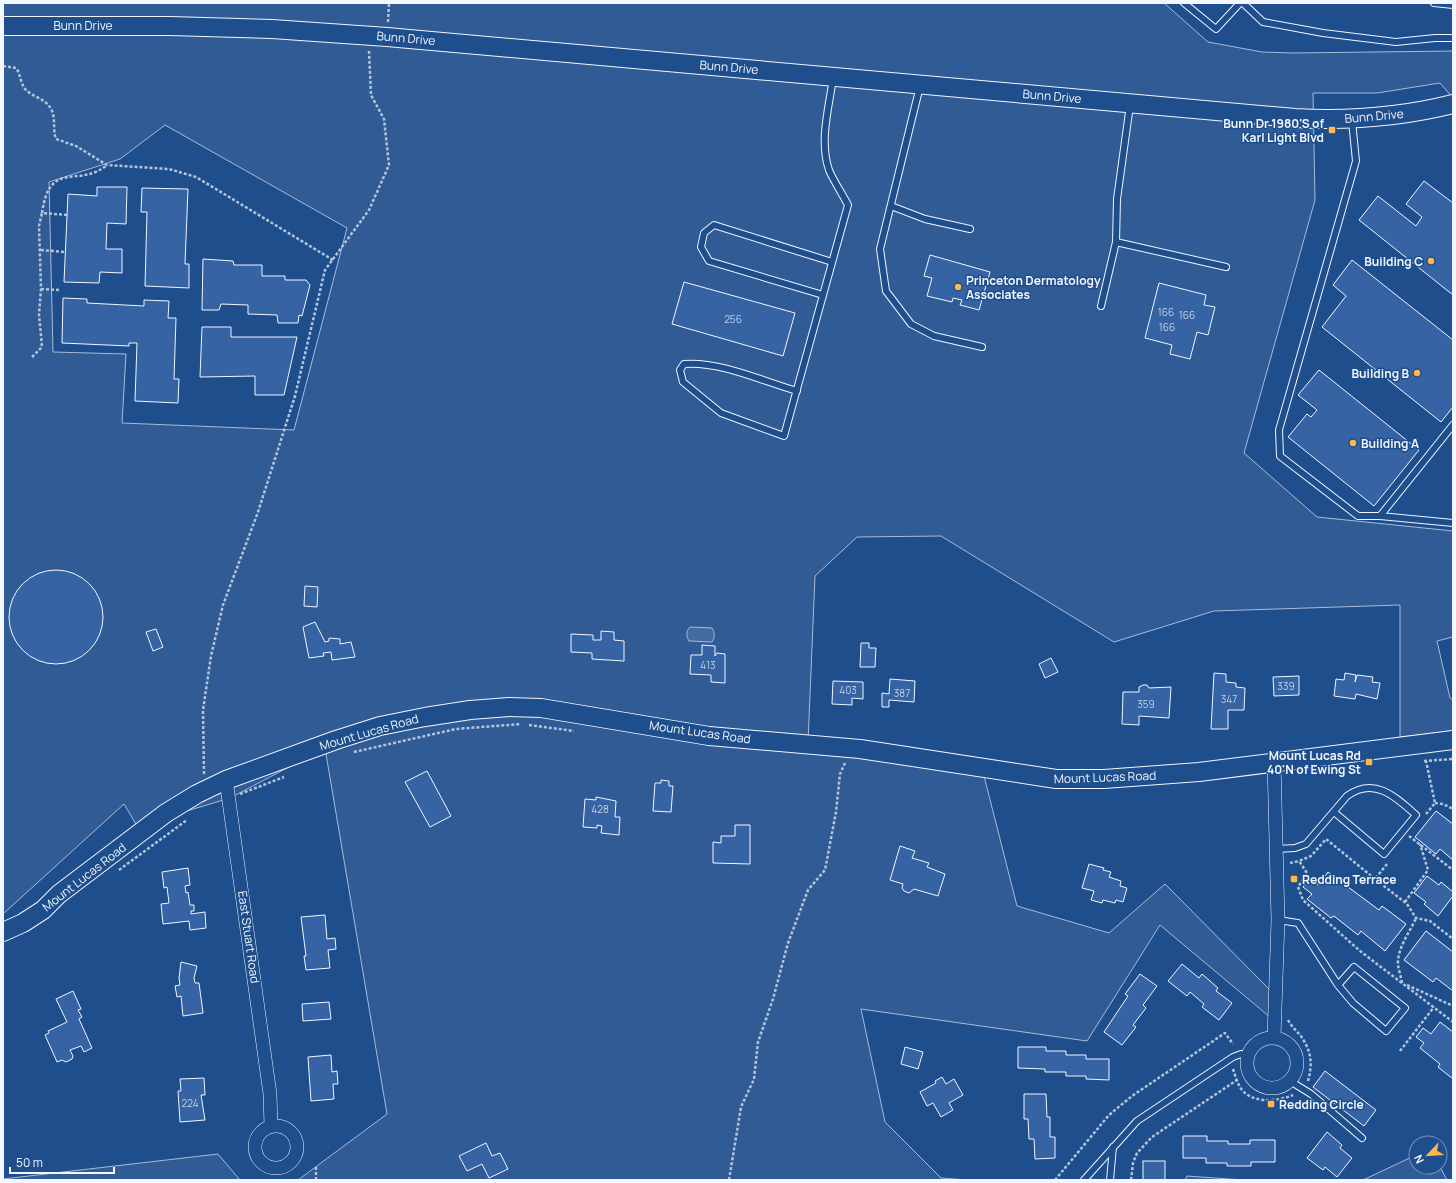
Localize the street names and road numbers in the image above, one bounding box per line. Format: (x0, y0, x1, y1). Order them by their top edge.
street label: Bunn Drive (53, 17, 113, 34)
street label: Bunn Drive (376, 27, 436, 49)
street label: Bunn Drive (699, 56, 759, 78)
street label: Bunn Drive (1022, 85, 1082, 107)
street label: Bunn Drive (1344, 105, 1404, 127)
street label: Mount Lucas Road (317, 710, 421, 754)
street label: Mount Lucas Road (648, 716, 752, 748)
street label: Mount Lucas Road (1054, 767, 1156, 787)
street label: Mount Lucas Road (38, 839, 130, 915)
street label: East Stuart Road (234, 890, 264, 984)

